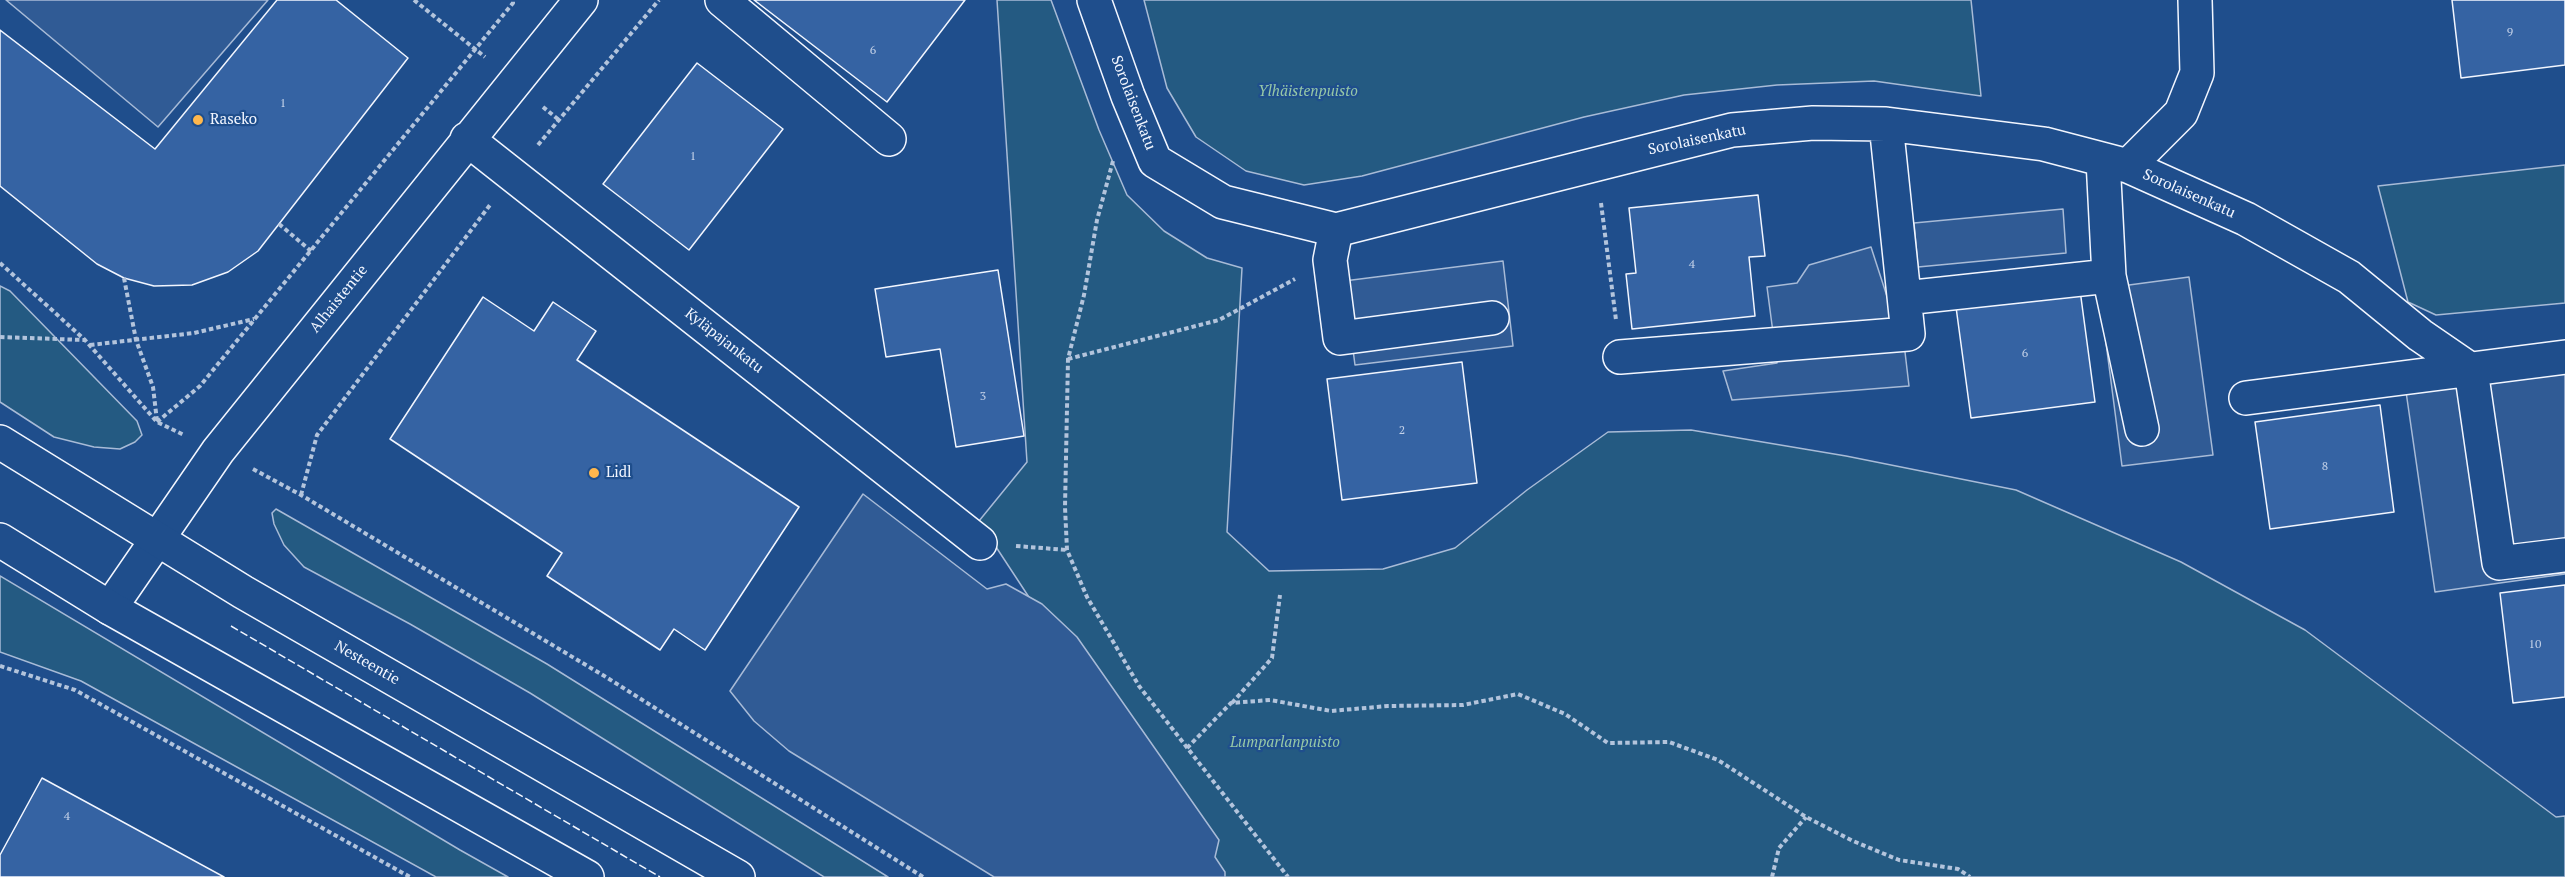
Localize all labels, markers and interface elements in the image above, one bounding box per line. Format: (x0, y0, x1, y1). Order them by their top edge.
house number: 9 (2507, 26, 2513, 40)
house number: 6 (870, 44, 876, 58)
street label: Sorolaisenkatu (1107, 53, 1159, 153)
park label: Ylhäistenpuisto (1258, 83, 1358, 101)
house number: 1 (280, 97, 286, 111)
place label: Raseko (210, 111, 257, 129)
marker: Raseko (191, 113, 205, 127)
street label: Sorolaisenkatu (1646, 121, 1748, 159)
house number: 1 (690, 150, 696, 164)
street label: Sorolaisenkatu (2140, 166, 2238, 222)
house number: 4 (1689, 258, 1695, 272)
street label: Alhaistentie (306, 262, 372, 336)
street label: Kyläpajankatu (681, 305, 767, 377)
house number: 6 (2022, 347, 2028, 361)
house number: 3 (980, 390, 986, 404)
house number: 2 (1399, 424, 1405, 438)
house number: 8 (2322, 460, 2328, 474)
place label: Lidl (606, 464, 632, 482)
marker: Lidl (587, 466, 601, 480)
street label: Nesteentie (331, 637, 403, 689)
house number: 10 (2529, 638, 2541, 652)
park label: Lumparlanpuisto (1230, 734, 1340, 752)
house number: 4 (64, 810, 70, 824)

